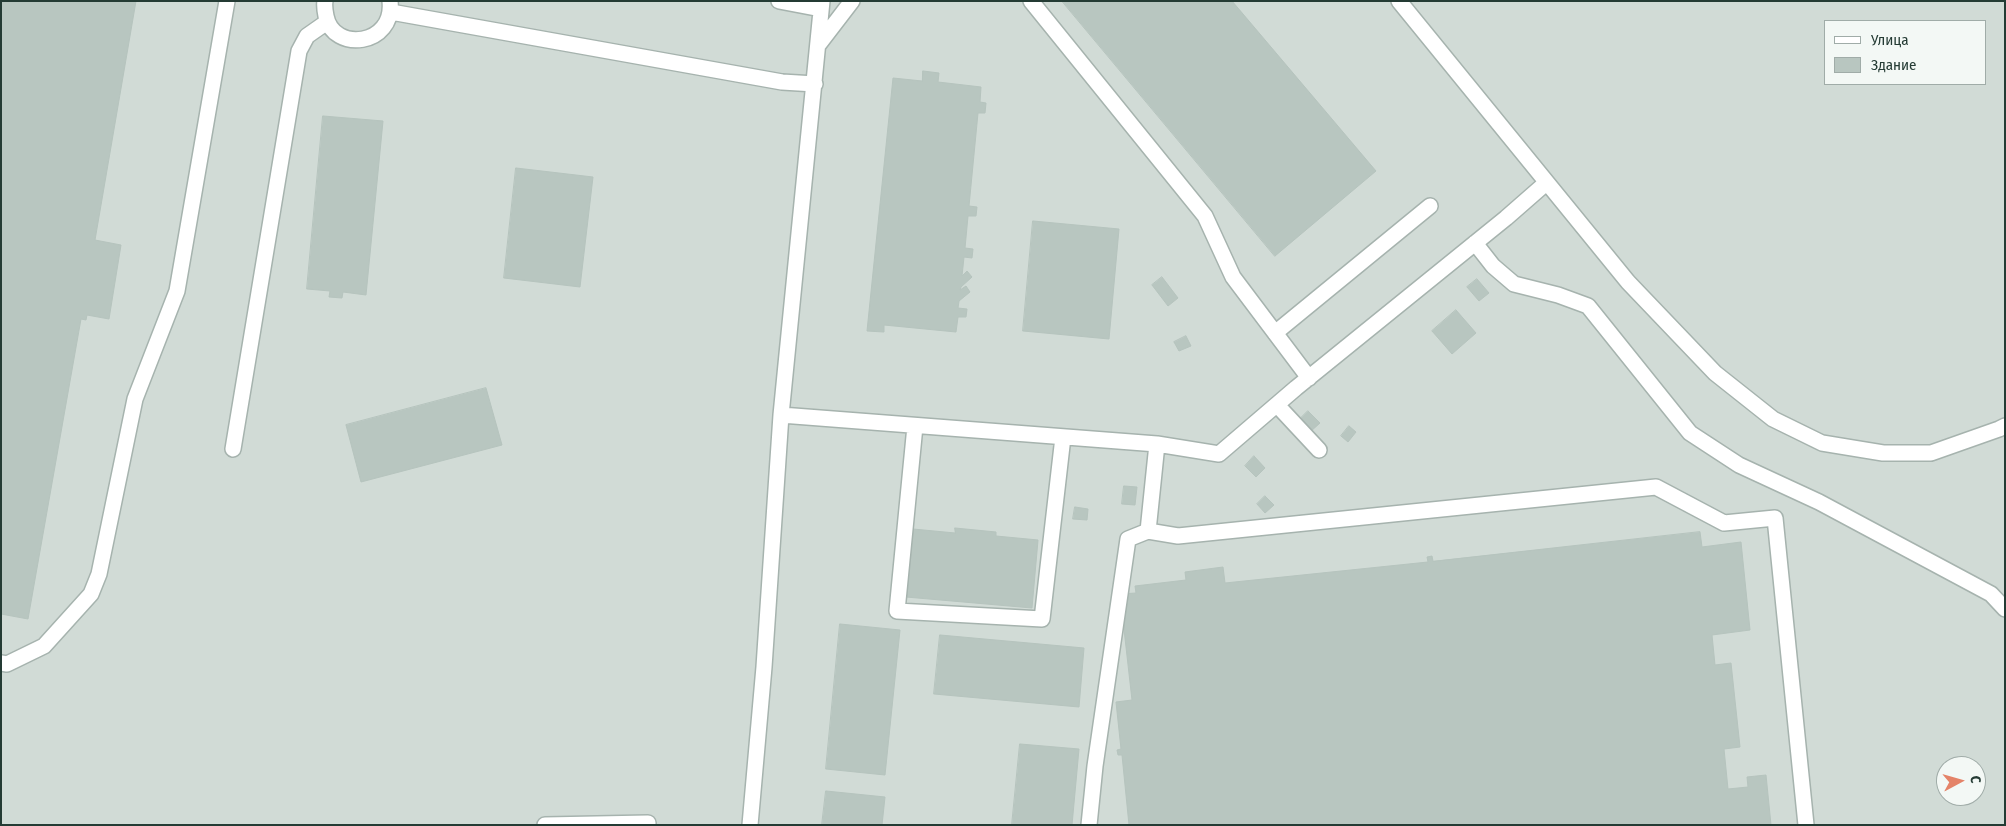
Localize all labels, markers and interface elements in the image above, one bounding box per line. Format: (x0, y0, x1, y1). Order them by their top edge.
legend (1824, 20, 1986, 85)
text: Улица (1871, 31, 1909, 49)
text: Здание (1871, 56, 1917, 74)
north arrow (1936, 756, 1986, 806)
text: С (1967, 775, 1984, 784)

